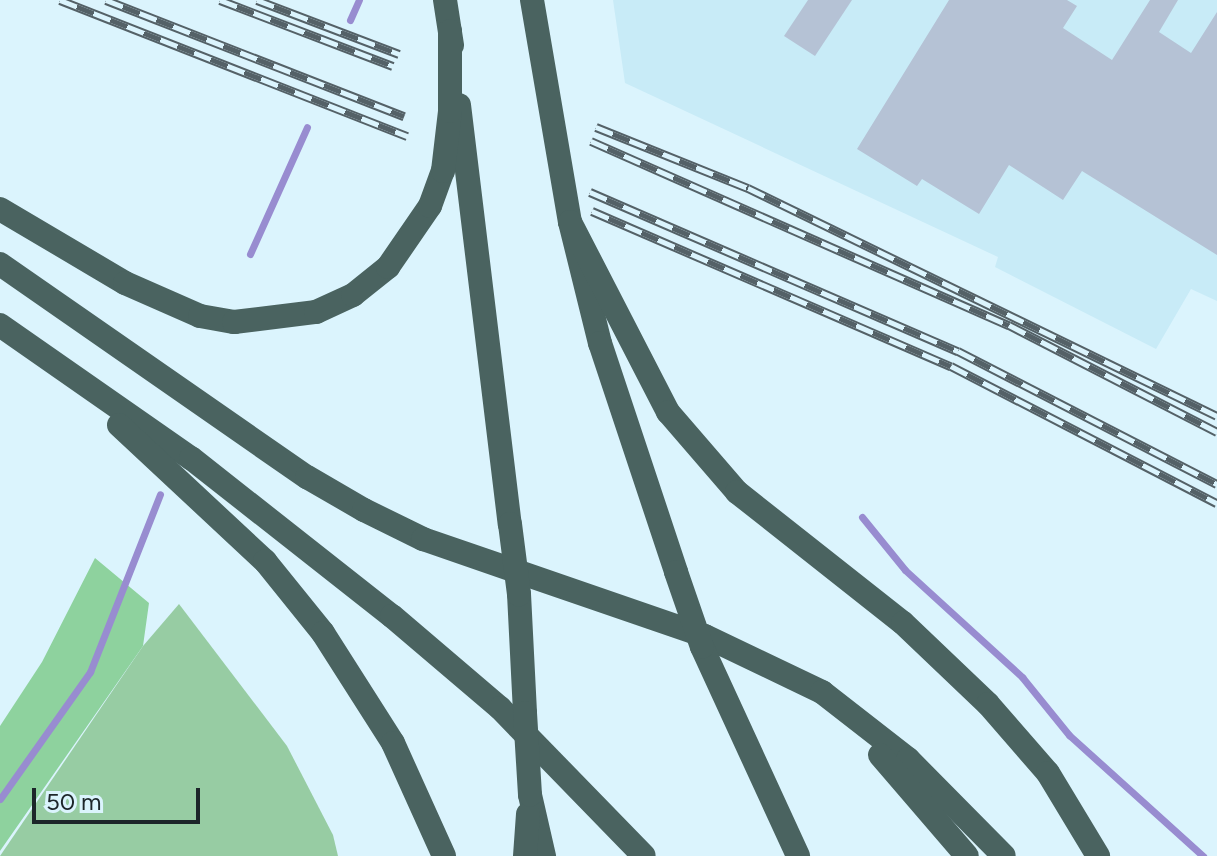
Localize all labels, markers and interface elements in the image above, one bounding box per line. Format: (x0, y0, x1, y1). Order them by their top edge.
scale bar (36, 772, 204, 822)
text: 50 m (46, 787, 102, 816)

